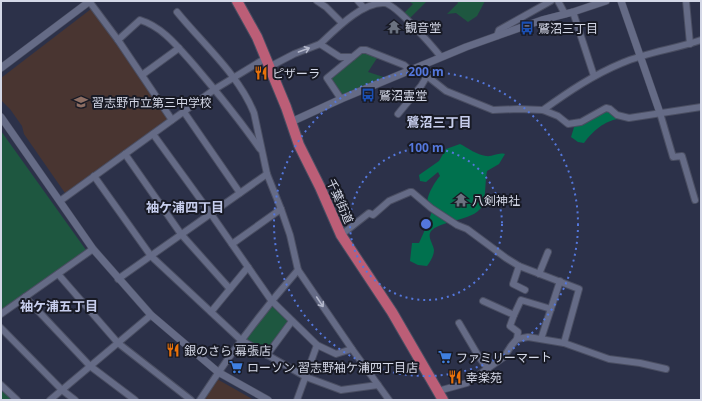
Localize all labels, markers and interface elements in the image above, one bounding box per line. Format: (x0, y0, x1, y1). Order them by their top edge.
temple icon: 観音堂 (386, 19, 402, 35)
place label: 観音堂 (405, 19, 441, 36)
bus stop icon: 鷲沼三丁目 (519, 20, 535, 36)
place label: 鷲沼三丁目 (538, 20, 598, 37)
one-way arrow (298, 46, 311, 53)
text: 200 m (408, 63, 444, 80)
restaurant icon: ピザーラ (253, 65, 269, 81)
place label: ピザーラ (272, 65, 320, 82)
bus stop icon: 鷲沼霊堂 (360, 87, 376, 103)
place label: 鷲沼霊堂 (379, 87, 427, 104)
school or university icon: 習志野市立第三中学校 (73, 94, 89, 110)
place label: 習志野市立第三中学校 (92, 94, 212, 111)
district label: 鷺沼三丁目 (406, 113, 472, 131)
text: 100 m (408, 139, 444, 156)
street label: 千葉街道 (322, 176, 358, 226)
temple icon: 八剣神社 (453, 192, 469, 208)
place label: 八剣神社 (472, 192, 520, 209)
district label: 袖ケ浦四丁目 (146, 198, 224, 216)
centre of rings (419, 217, 433, 231)
one-way arrow (316, 296, 324, 307)
district label: 袖ケ浦五丁目 (20, 297, 98, 315)
restaurant icon: 銀のさら 幕張店 (165, 342, 181, 358)
place label: 銀のさら 幕張店 (184, 342, 271, 359)
supermarket icon: ファミリーマート (437, 349, 453, 365)
place label: ファミリーマート (456, 349, 552, 366)
supermarket icon: ローソン 習志野袖ケ浦四丁目店 (228, 359, 244, 375)
place label: ローソン 習志野袖ケ浦四丁目店 (247, 359, 418, 376)
restaurant icon: 幸楽苑 (447, 369, 463, 385)
place label: 幸楽苑 (466, 369, 502, 386)

